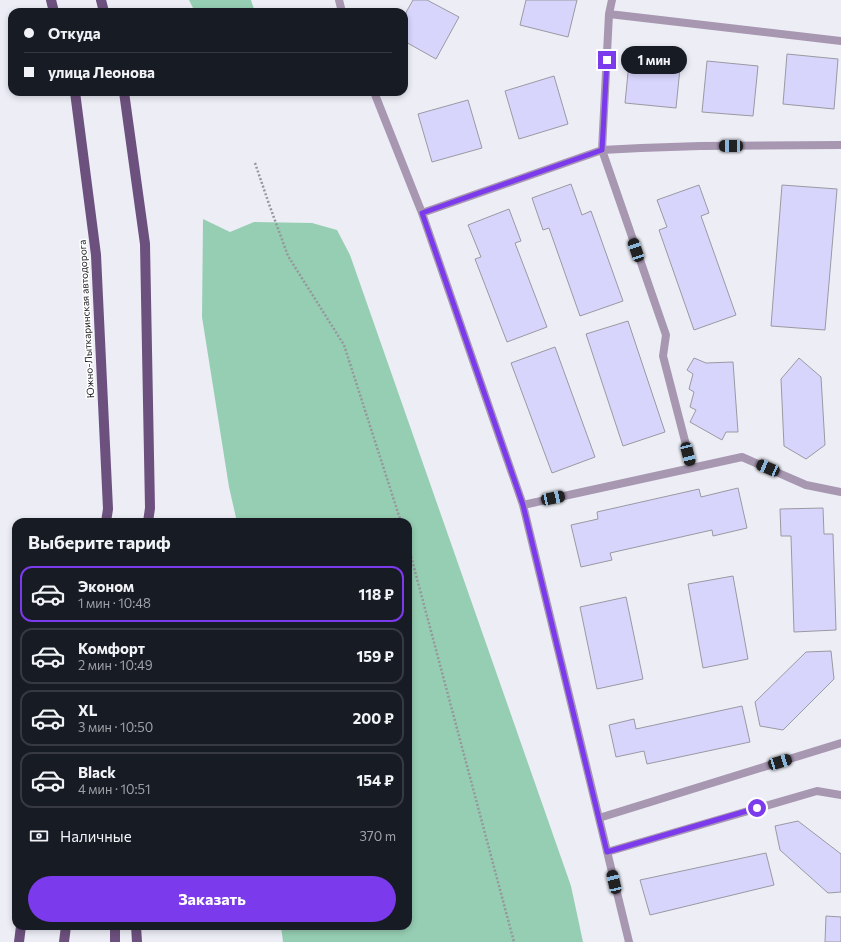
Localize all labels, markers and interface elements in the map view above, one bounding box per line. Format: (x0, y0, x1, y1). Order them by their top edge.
text: Откуда (48, 24, 101, 42)
callout: 1 мин (621, 46, 687, 74)
route end (598, 51, 616, 69)
text: 1 мин (637, 52, 671, 68)
text: улица Леонова (48, 63, 155, 81)
car (719, 140, 743, 152)
car (626, 237, 646, 263)
street label: Южно-Лыткаринская автодорога (76, 239, 96, 399)
car (679, 441, 697, 467)
car (755, 458, 781, 478)
car (540, 490, 566, 506)
text: Выберите тариф (28, 531, 171, 553)
icon: car (30, 576, 66, 612)
text: Эконом (78, 577, 134, 595)
text: 118 ₽ (358, 585, 394, 603)
text: 1 мин · 10:48 (78, 595, 151, 611)
icon: car (30, 638, 66, 674)
text: Комфорт (78, 639, 145, 657)
text: 159 ₽ (356, 647, 394, 665)
text: 2 мин · 10:49 (78, 657, 153, 673)
icon: car (30, 700, 66, 736)
text: XL (78, 701, 97, 719)
text: 200 ₽ (353, 709, 394, 727)
text: 3 мин · 10:50 (78, 719, 153, 735)
car (767, 753, 793, 771)
icon: car (30, 762, 66, 798)
text: Black (78, 763, 116, 781)
text: 154 ₽ (357, 771, 394, 789)
text: 4 мин · 10:51 (78, 781, 151, 797)
route start (748, 799, 766, 817)
icon: cash (28, 825, 50, 847)
text: Наличные (60, 827, 132, 845)
text: 370 m (359, 828, 396, 844)
car (605, 869, 623, 895)
button: Заказать (28, 876, 396, 922)

